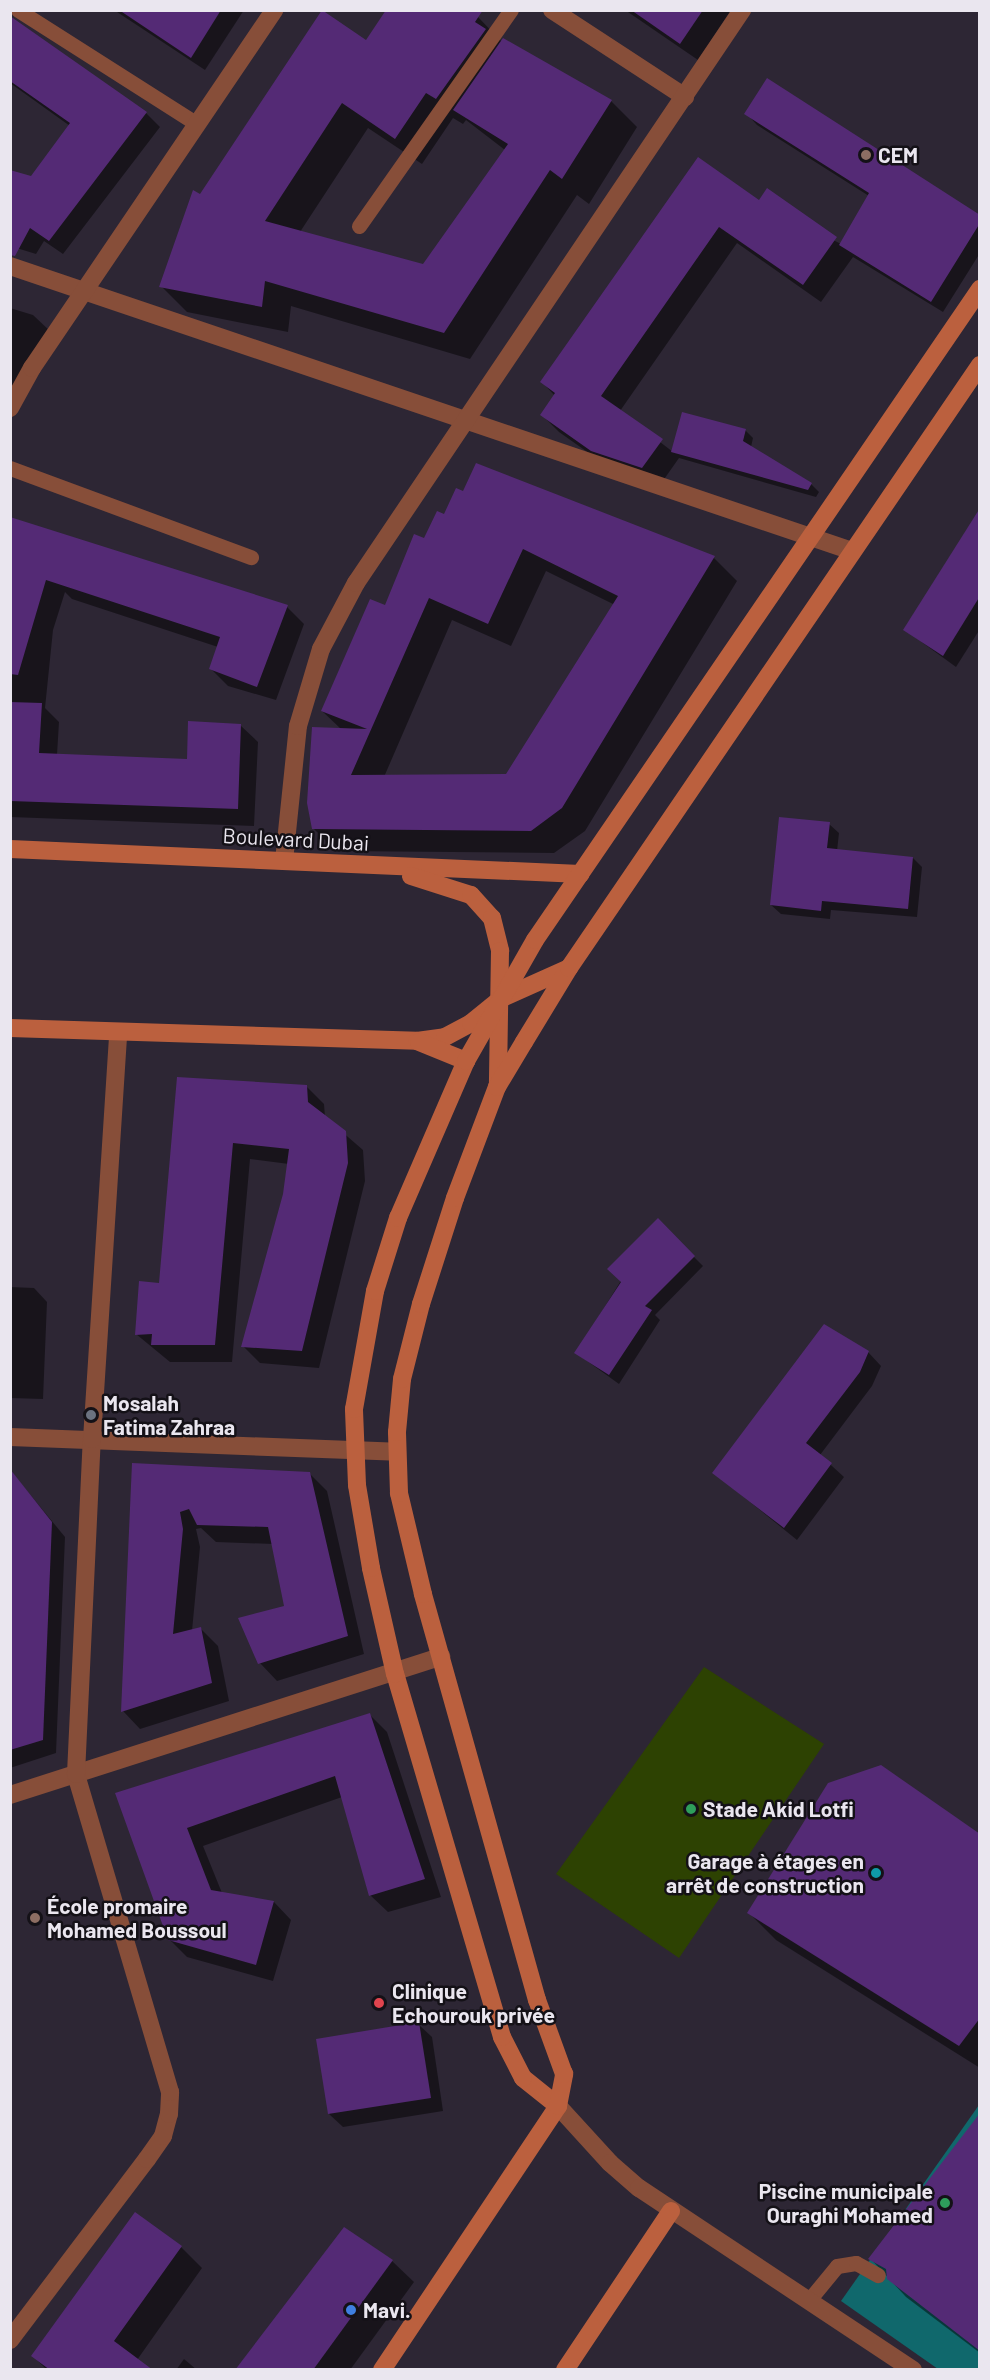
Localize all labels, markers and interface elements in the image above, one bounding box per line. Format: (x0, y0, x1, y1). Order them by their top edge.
place label: CEM (878, 142, 918, 168)
marker: CEM (859, 148, 873, 162)
street label: Boulevard Dubai (222, 823, 370, 855)
place label: Mosalah Fatima Zahraa (103, 1390, 235, 1440)
marker: Mosalah Fatima Zahraa (84, 1408, 98, 1422)
place label: Stade Akid Lotfi (703, 1796, 854, 1822)
marker: Stade Akid Lotfi (684, 1802, 698, 1816)
place label: Garage à étages en arrêt de construction (666, 1848, 864, 1898)
marker: Garage à étages en arrêt de construction (869, 1866, 883, 1880)
place label: École promaire Mohamed Boussoul (47, 1893, 227, 1943)
marker: École promaire Mohamed Boussoul (28, 1911, 42, 1925)
place label: Clinique Echourouk privée (392, 1978, 555, 2028)
marker: Clinique Echourouk privée (370, 1994, 388, 2012)
place label: Piscine municipale Ouraghi Mohamed (759, 2178, 933, 2228)
marker: Piscine municipale Ouraghi Mohamed (938, 2196, 952, 2210)
place label: Mavi. (363, 2297, 411, 2323)
marker: Mavi. (344, 2303, 358, 2317)

